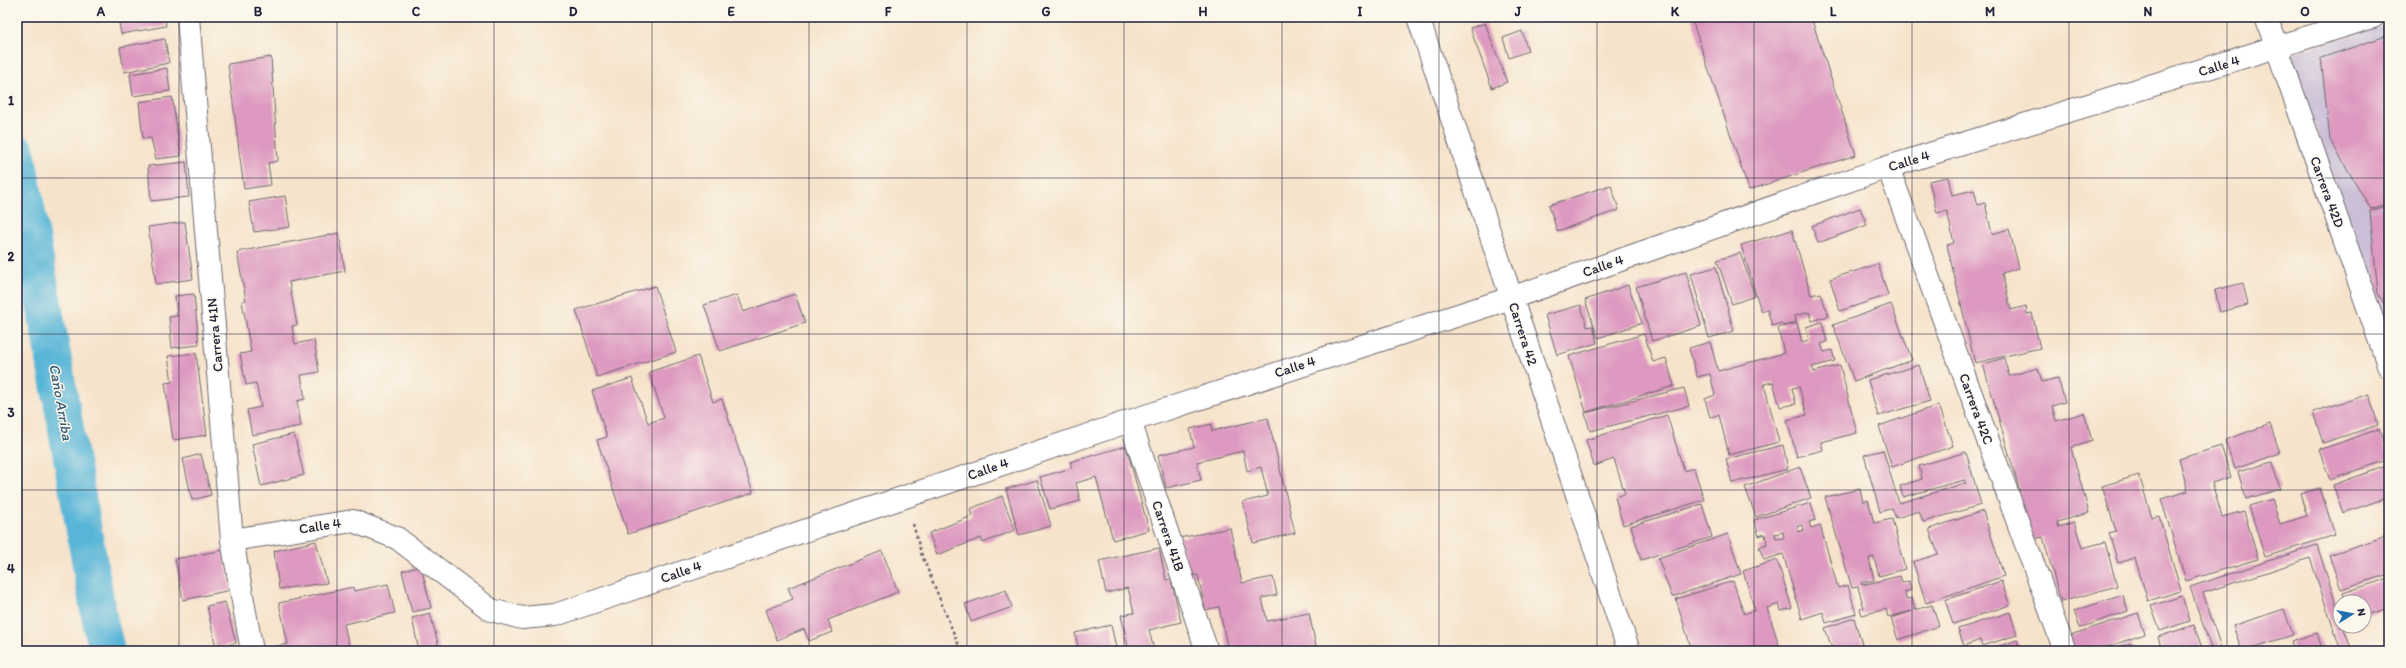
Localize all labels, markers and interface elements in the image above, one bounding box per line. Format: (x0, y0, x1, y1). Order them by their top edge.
text: A (96, 4, 106, 19)
text: B (254, 4, 263, 19)
text: C (412, 4, 421, 19)
text: D (569, 4, 578, 19)
text: E (727, 4, 735, 19)
text: F (885, 4, 892, 19)
text: G (1042, 4, 1051, 19)
text: H (1199, 4, 1208, 19)
text: I (1358, 4, 1363, 19)
text: J (1514, 4, 1522, 19)
text: K (1671, 4, 1680, 19)
text: L (1830, 4, 1837, 19)
text: M (1985, 4, 1995, 19)
text: N (2144, 4, 2153, 19)
text: O (2300, 4, 2310, 19)
street label: Calle 4 (2196, 51, 2242, 80)
text: 1 (8, 93, 14, 108)
street label: Calle 4 (1886, 146, 1932, 175)
street label: Carrera 42D (2306, 154, 2348, 230)
text: 2 (8, 249, 15, 264)
street label: Calle 4 (1580, 251, 1626, 281)
street label: Carrera 41N (203, 297, 227, 373)
street label: Carrera 42 (1505, 300, 1541, 368)
street label: Calle 4 (1272, 352, 1318, 382)
water label: Caño Arriba (45, 362, 77, 442)
street label: Carrera 42C (1955, 371, 1997, 447)
text: 3 (7, 405, 15, 420)
street label: Calle 4 (965, 454, 1011, 484)
street label: Carrera 41B (1148, 498, 1188, 574)
street label: Calle 4 (298, 514, 343, 538)
street label: Calle 4 (658, 557, 704, 587)
text: 4 (7, 561, 15, 576)
north arrow (2332, 594, 2372, 634)
text: N (2354, 607, 2368, 617)

